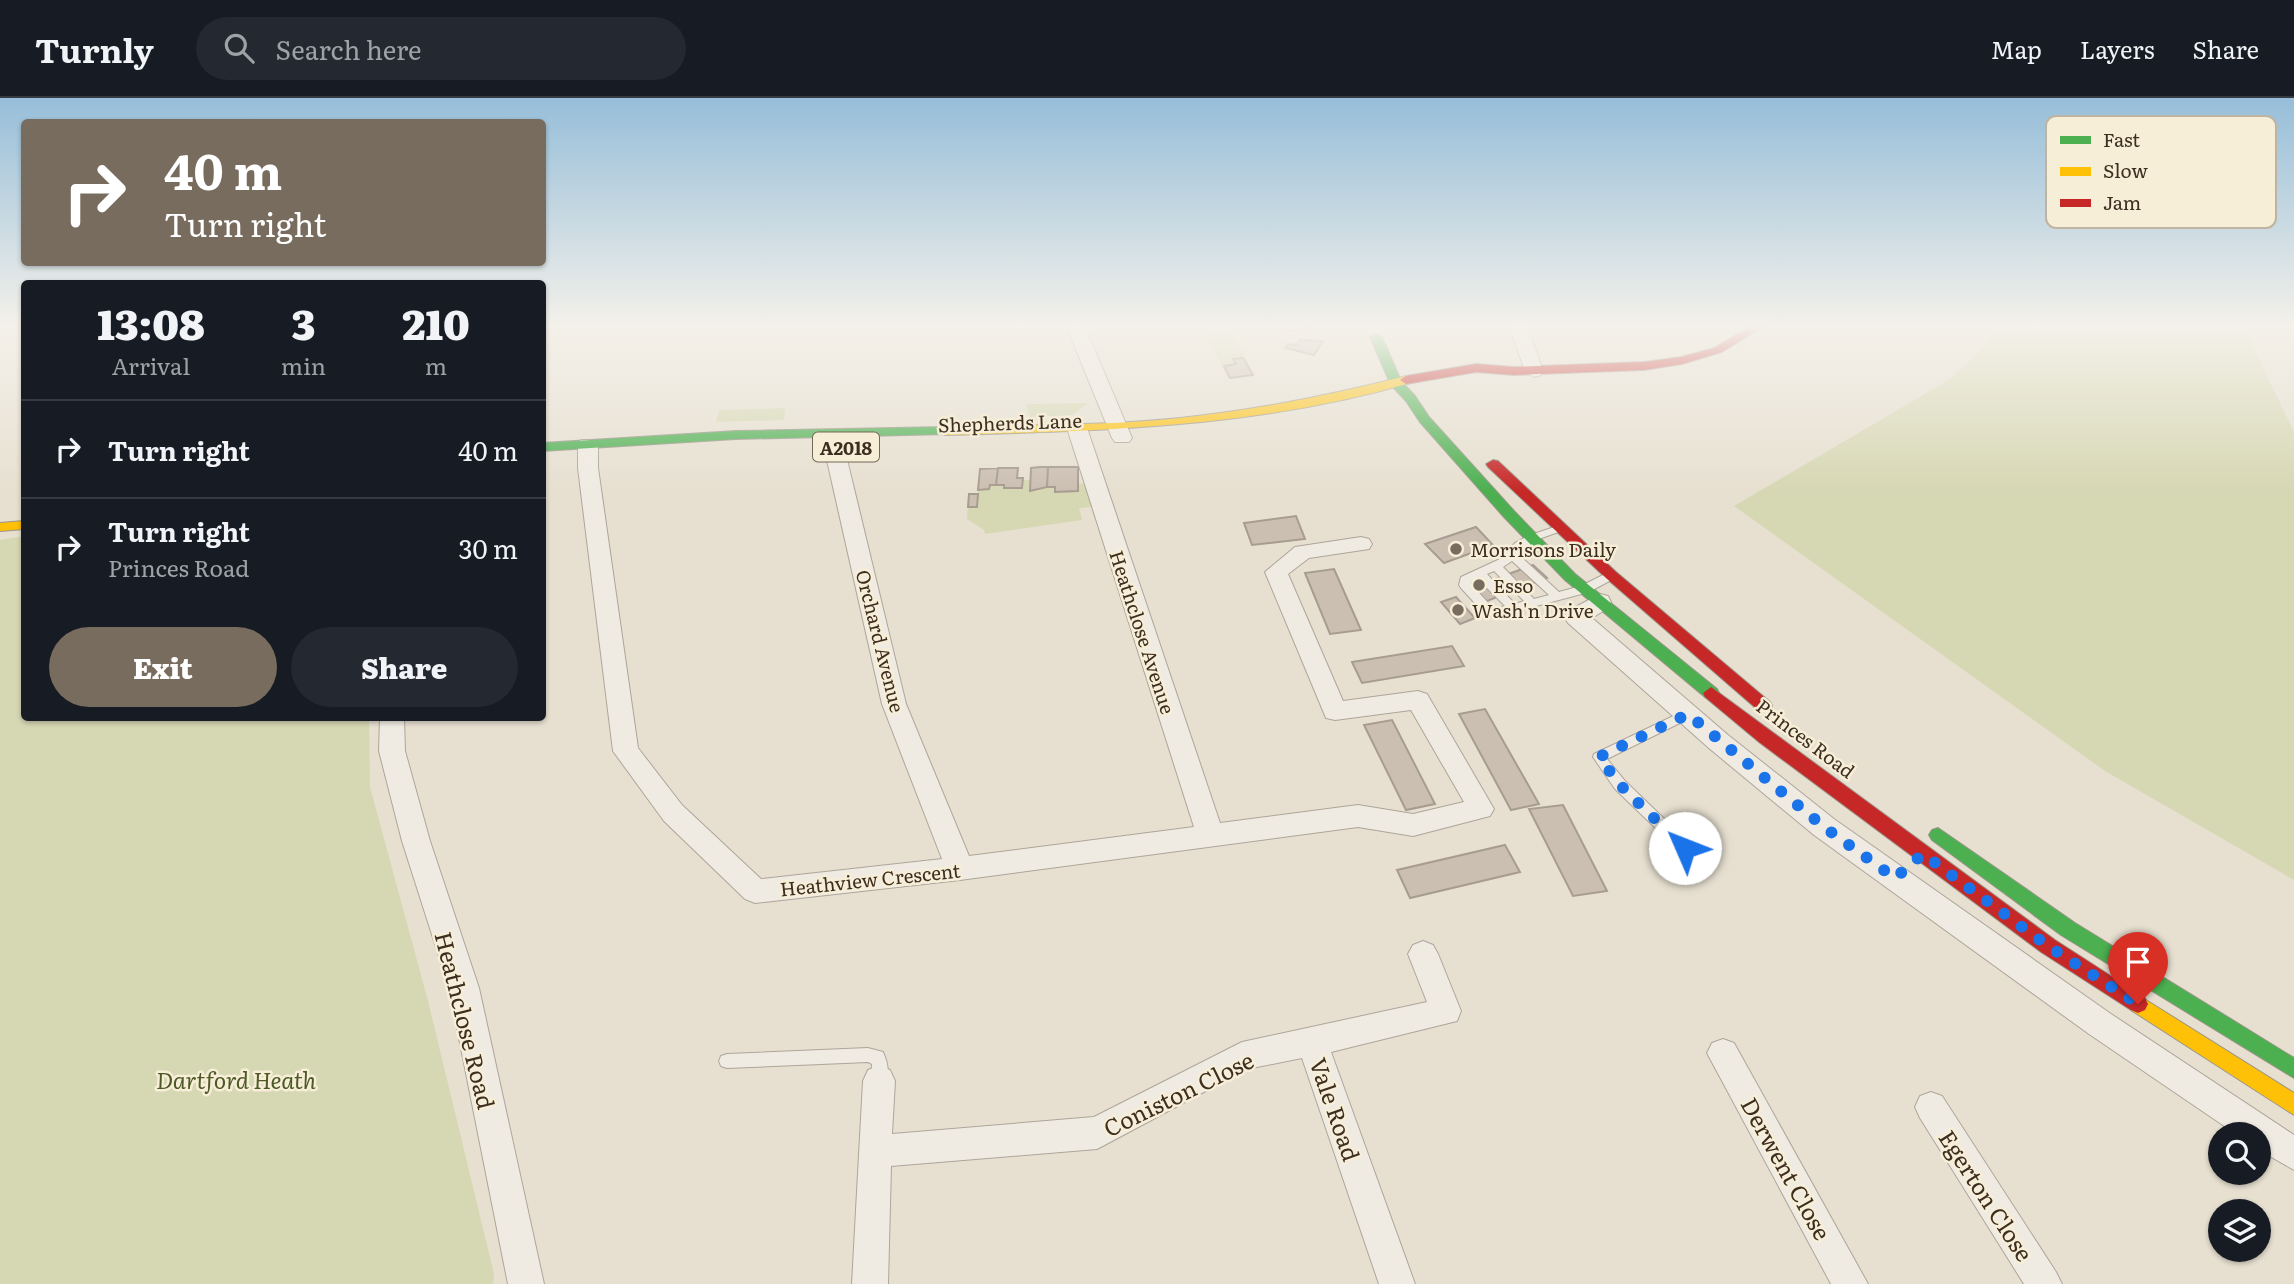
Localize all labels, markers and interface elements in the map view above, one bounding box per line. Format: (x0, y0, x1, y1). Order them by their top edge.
search box (196, 17, 686, 80)
text: Turnly (35, 24, 154, 73)
icon: search (220, 29, 258, 67)
text: Search here (276, 29, 421, 68)
text: Map (1991, 31, 2042, 66)
text: Layers (2080, 31, 2154, 66)
text: Share (2192, 31, 2259, 66)
legend (2046, 116, 2276, 228)
text: Fast (2103, 125, 2140, 153)
text: 40 m (164, 132, 282, 205)
icon: right (49, 147, 140, 238)
text: Slow (2103, 156, 2148, 184)
text: Jam (2103, 188, 2141, 216)
text: Turn right (164, 199, 326, 247)
text: 13:08 (97, 291, 205, 353)
text: 3 (292, 291, 315, 353)
text: 210 (402, 291, 470, 353)
text: Arrival (112, 348, 190, 382)
text: min (281, 348, 326, 382)
text: m (425, 348, 447, 382)
street label: Shepherds Lane (937, 405, 1083, 439)
icon: right (49, 430, 87, 468)
text: Turn right (108, 430, 250, 469)
text: 40 m (458, 430, 518, 469)
road number: A2018 (813, 432, 879, 461)
text: Turn right (108, 511, 250, 550)
icon: right (49, 528, 87, 566)
text: 30 m (458, 528, 518, 567)
place label: Morrisons Daily (1470, 535, 1616, 563)
marker: Morrisons Daily (1448, 541, 1464, 557)
street label: Heathclose Avenue (1103, 546, 1183, 718)
text: Princes Road (108, 550, 249, 584)
street label: Orchard Avenue (850, 567, 912, 715)
place label: Esso (1493, 571, 1533, 599)
marker: Esso (1471, 577, 1487, 593)
place label: Wash'n Drive (1472, 596, 1594, 624)
marker: Wash'n Drive (1450, 602, 1466, 618)
button: Exit (49, 627, 277, 707)
button: Share (291, 627, 518, 707)
street label: Princes Road (1751, 692, 1861, 785)
position arrow (1648, 811, 1722, 885)
street label: Heathview Crescent (778, 856, 962, 902)
street label: Heathclose Road (428, 928, 504, 1112)
pin (2108, 932, 2168, 1004)
icon: arrive (2119, 943, 2157, 981)
street label: Coniston Close (1097, 1042, 1259, 1144)
street label: Vale Road (1302, 1053, 1370, 1165)
park label: Dartford Heath (156, 1062, 317, 1096)
street label: Derwent Close (1734, 1090, 1840, 1246)
map controls (2208, 1122, 2271, 1262)
button: search (2208, 1122, 2271, 1185)
street label: Egerton Close (1932, 1123, 2042, 1267)
button: layers (2208, 1199, 2271, 1262)

